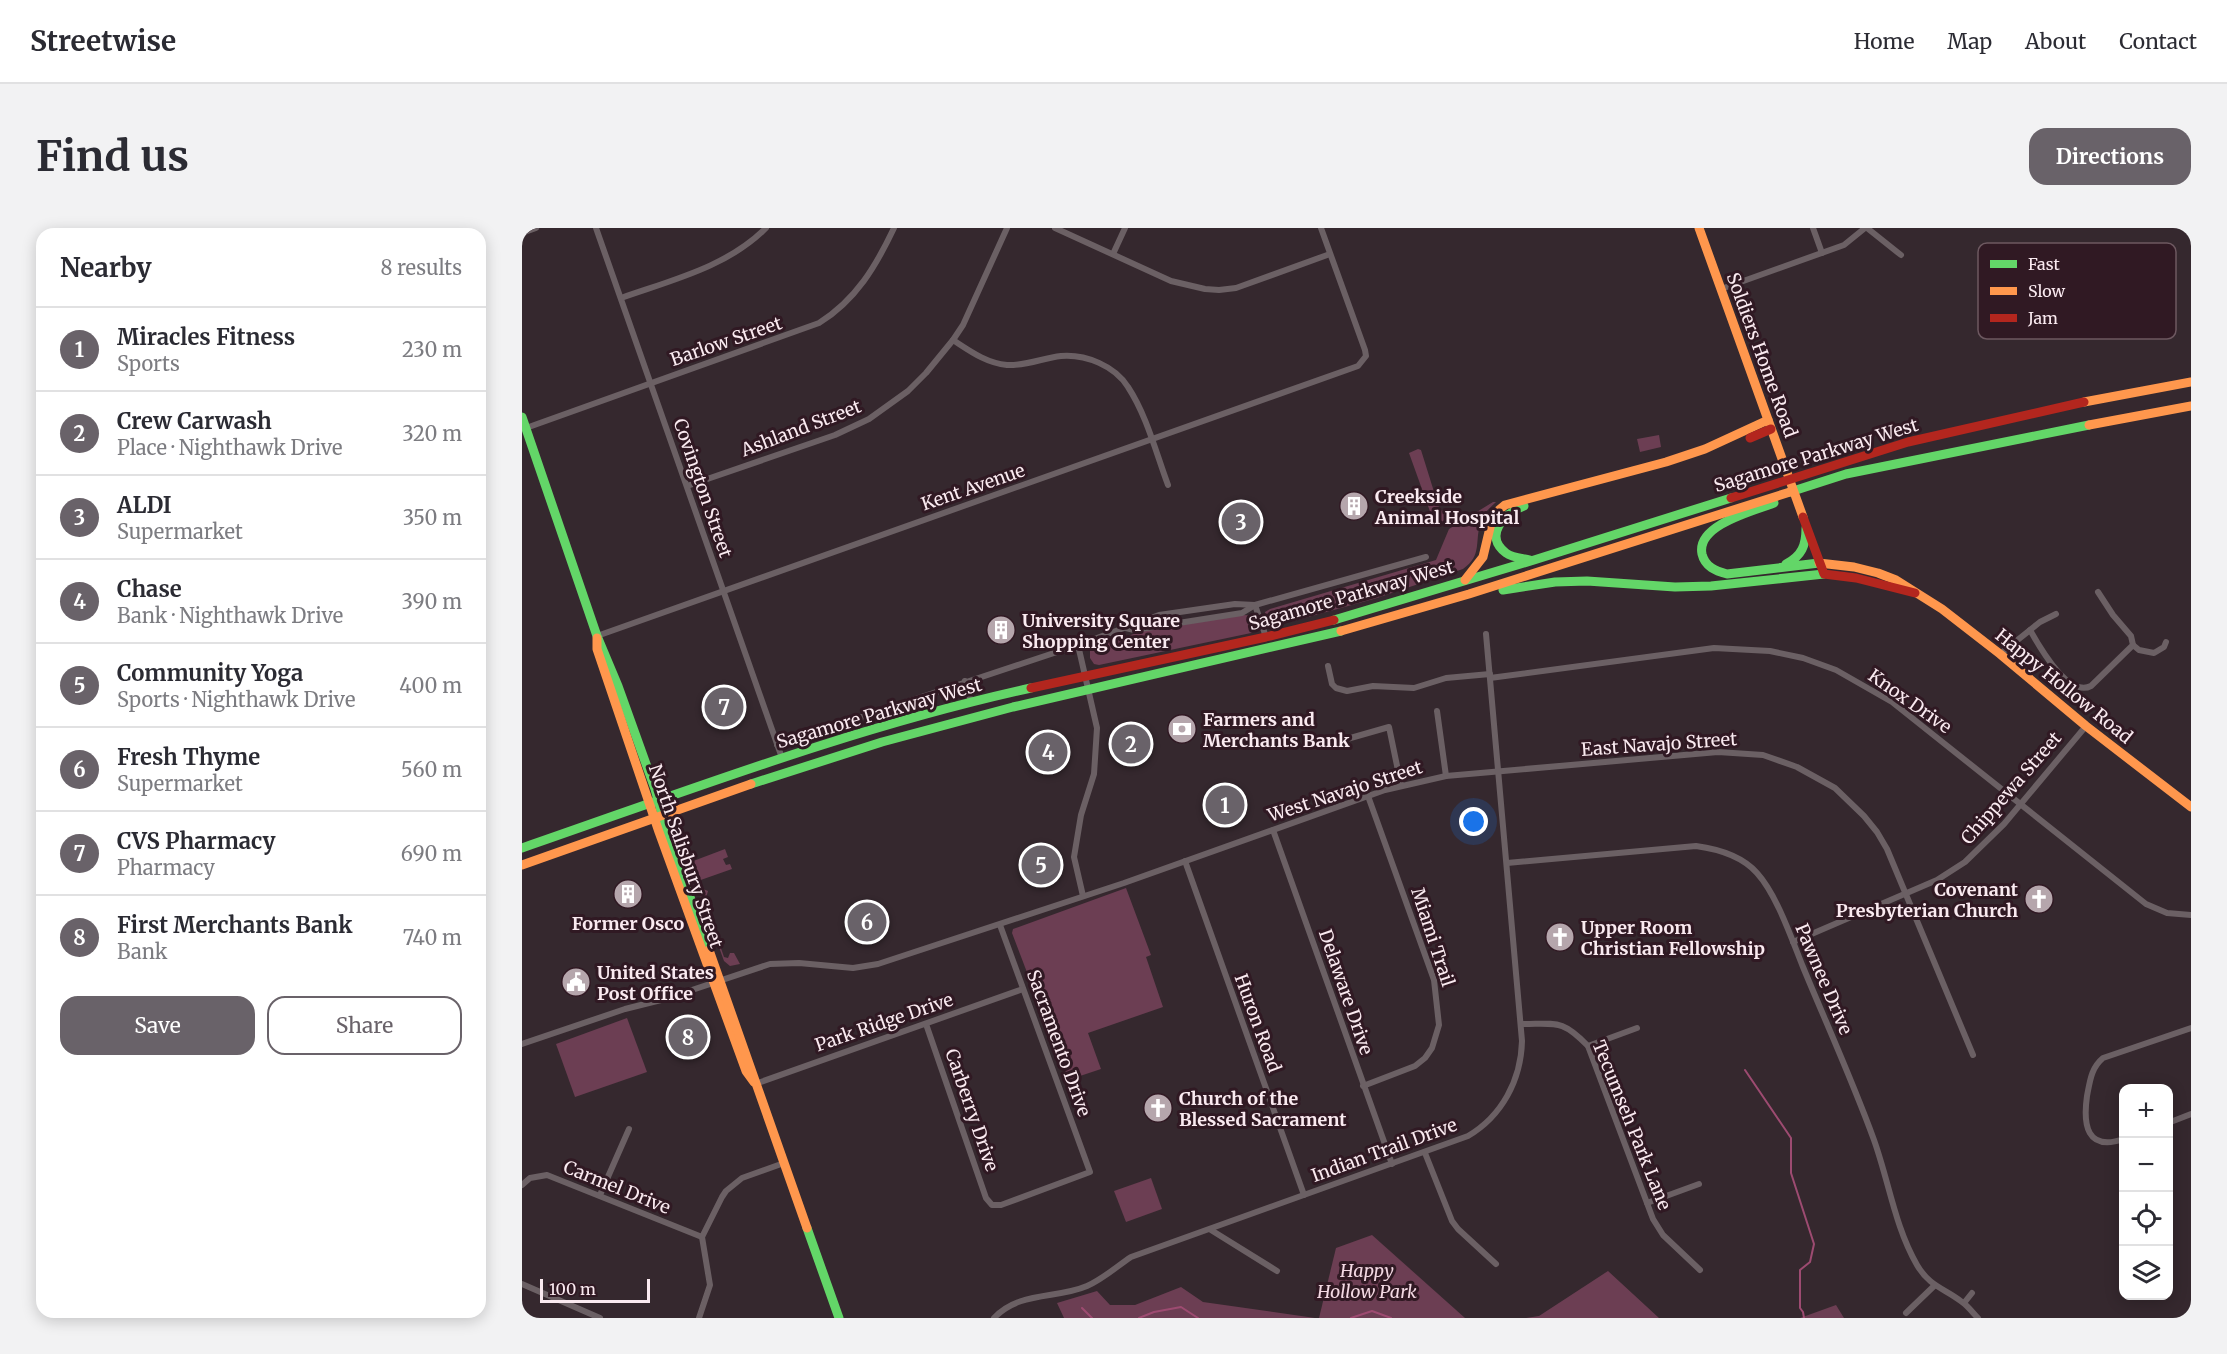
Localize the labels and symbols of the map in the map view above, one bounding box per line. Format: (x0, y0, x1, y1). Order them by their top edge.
legend (1978, 243, 2176, 339)
text: Fast (2028, 254, 2061, 274)
street label: Soldiers Home Road (1721, 269, 1803, 441)
text: Slow (2028, 281, 2066, 301)
text: Jam (2027, 308, 2058, 328)
street label: Barlow Street (667, 311, 785, 371)
street label: Ashland Street (737, 395, 864, 462)
street label: Sagamore Parkway West (1711, 413, 1921, 497)
street label: Covington Street (668, 415, 738, 561)
street label: Kent Avenue (918, 459, 1028, 515)
place label: Creekside Animal Hospital (1374, 485, 1519, 529)
building icon: Creekside Animal Hospital (1338, 490, 1370, 522)
pin: 3 (1222, 500, 1260, 544)
street label: Sagamore Parkway West (1246, 555, 1456, 635)
place label: University Square Shopping Center (1022, 609, 1180, 653)
building icon: University Square Shopping Center (985, 614, 1017, 646)
street label: Happy Hollow Road (1991, 624, 2137, 748)
street label: Knox Drive (1864, 664, 1956, 738)
street label: Sagamore Parkway West (774, 673, 984, 753)
pin: 7 (704, 684, 744, 730)
place label: Farmers and Merchants Bank (1203, 708, 1350, 752)
bank icon: Farmers and Merchants Bank (1166, 713, 1198, 745)
pin: 2 (1112, 722, 1150, 766)
street label: East Navajo Street (1580, 727, 1738, 761)
street label: Chippewa Street (1956, 727, 2066, 849)
pin: 4 (1028, 730, 1068, 774)
street label: West Navajo Street (1264, 755, 1425, 827)
street label: North Salisbury Street (644, 761, 728, 951)
pin: 1 (1206, 782, 1244, 828)
your location (1459, 807, 1488, 836)
pin: 5 (1022, 842, 1060, 888)
building icon: Former Osco (612, 878, 644, 910)
place label: Covenant Presbyterian Church (1836, 878, 2019, 922)
church icon: Covenant Presbyterian Church (2023, 883, 2055, 915)
street label: Miami Trail (1406, 885, 1460, 990)
pin: 6 (848, 900, 886, 944)
place label: Former Osco (572, 912, 684, 935)
place label: Upper Room Christian Fellowship (1581, 916, 1765, 960)
street label: Pawnee Drive (1790, 920, 1858, 1038)
church icon: Upper Room Christian Fellowship (1544, 921, 1576, 953)
street label: Delaware Drive (1314, 926, 1378, 1058)
place label: United States Post Office (597, 961, 714, 1005)
public building icon: United States Post Office (560, 966, 592, 998)
street label: Sacramento Drive (1022, 967, 1096, 1119)
street label: Huron Road (1230, 971, 1287, 1076)
street label: Park Ridge Drive (812, 988, 956, 1056)
pin: 8 (668, 1014, 708, 1060)
street label: Tecumseh Park Lane (1587, 1037, 1677, 1213)
street label: Carberry Drive (940, 1046, 1004, 1174)
place label: Church of the Blessed Sacrament (1179, 1087, 1347, 1131)
church icon: Church of the Blessed Sacrament (1142, 1092, 1174, 1124)
street label: Indian Trail Drive (1308, 1113, 1460, 1187)
street label: Carmel Drive (560, 1155, 674, 1219)
park label: Happy Hollow Park (1316, 1259, 1417, 1303)
scale bar (540, 1276, 650, 1304)

